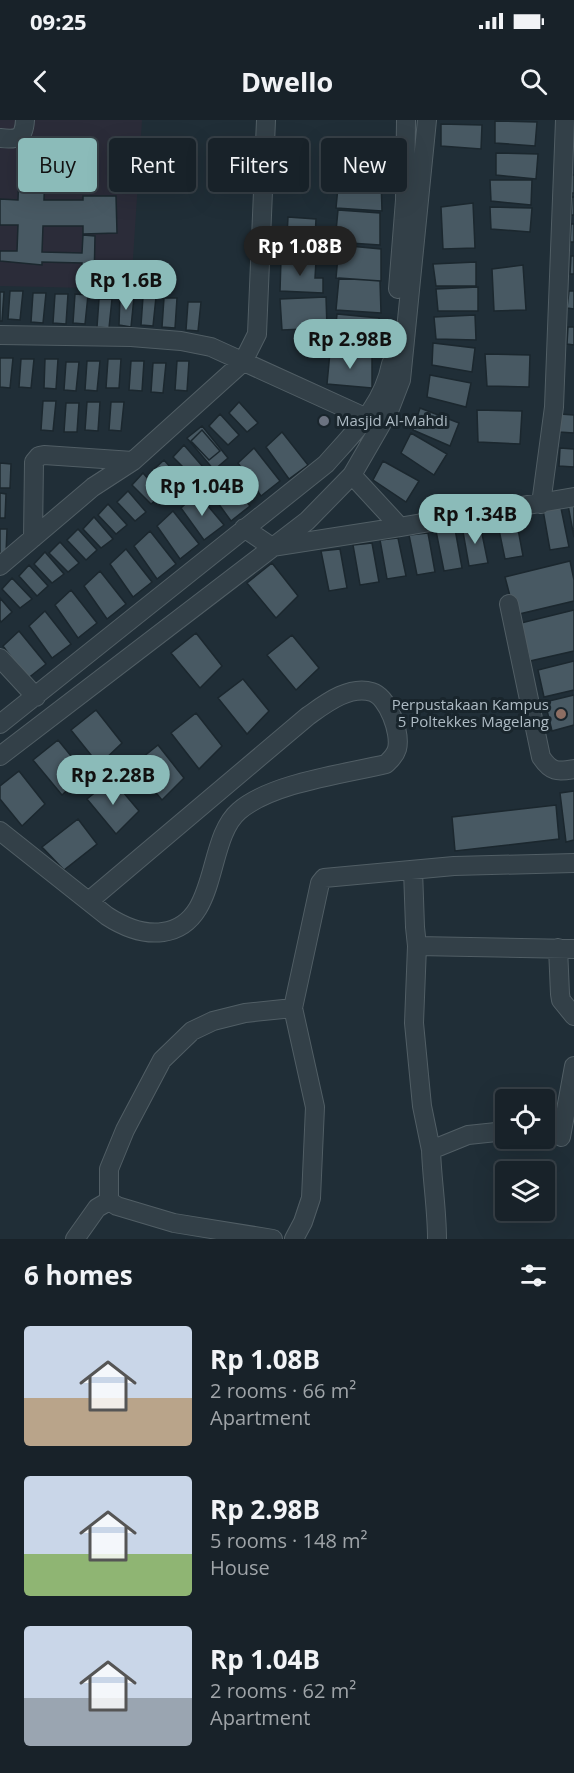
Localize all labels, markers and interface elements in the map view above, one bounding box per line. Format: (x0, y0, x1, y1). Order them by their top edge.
text: 09:25 (30, 6, 87, 36)
text: Dwello (241, 63, 333, 100)
icon: back (24, 65, 57, 98)
icon: search (517, 65, 550, 98)
chip: Buy (18, 138, 97, 192)
chip: Rent (109, 138, 196, 192)
chip: Filters (208, 138, 309, 192)
chip: New (321, 138, 407, 192)
pin: Rp 1.08B (238, 226, 362, 277)
text: Rp 1.08B (258, 232, 342, 259)
pin: Rp 1.6B (71, 260, 181, 311)
text: Rp 1.6B (89, 266, 163, 293)
pin: Rp 2.98B (288, 319, 412, 370)
text: Rp 2.98B (308, 325, 392, 352)
place label: Masjid Al-Mahdi (336, 410, 448, 430)
marker: Masjid Al-Mahdi (317, 414, 331, 428)
pin: Rp 1.04B (140, 466, 264, 517)
text: Rp 1.04B (160, 472, 244, 499)
pin: Rp 1.34B (413, 494, 537, 545)
text: Rp 1.34B (433, 500, 517, 527)
place label: Perpustakaan Kampus 5 Poltekkes Magelang (392, 694, 549, 731)
marker: Perpustakaan Kampus 5 Poltekkes Magelang (554, 707, 568, 721)
pin: Rp 2.28B (51, 755, 175, 806)
text: Rp 2.28B (71, 761, 155, 788)
map controls (495, 1089, 555, 1221)
button: locate (495, 1089, 555, 1149)
button: layers (495, 1161, 555, 1221)
text: 6 homes (24, 1257, 133, 1293)
icon: filters (517, 1259, 550, 1292)
text: Rp 1.08B (210, 1341, 320, 1377)
icon: home (72, 1350, 144, 1422)
text: 2 rooms · 66 m² (210, 1377, 356, 1404)
text: Apartment (210, 1404, 310, 1431)
text: Rp 2.98B (210, 1491, 320, 1527)
icon: home (72, 1500, 144, 1572)
text: 5 rooms · 148 m² (210, 1527, 368, 1554)
text: House (210, 1554, 270, 1581)
text: Rp 1.04B (210, 1641, 320, 1677)
icon: home (72, 1650, 144, 1722)
text: 2 rooms · 62 m² (210, 1677, 356, 1704)
text: Apartment (210, 1704, 310, 1731)

